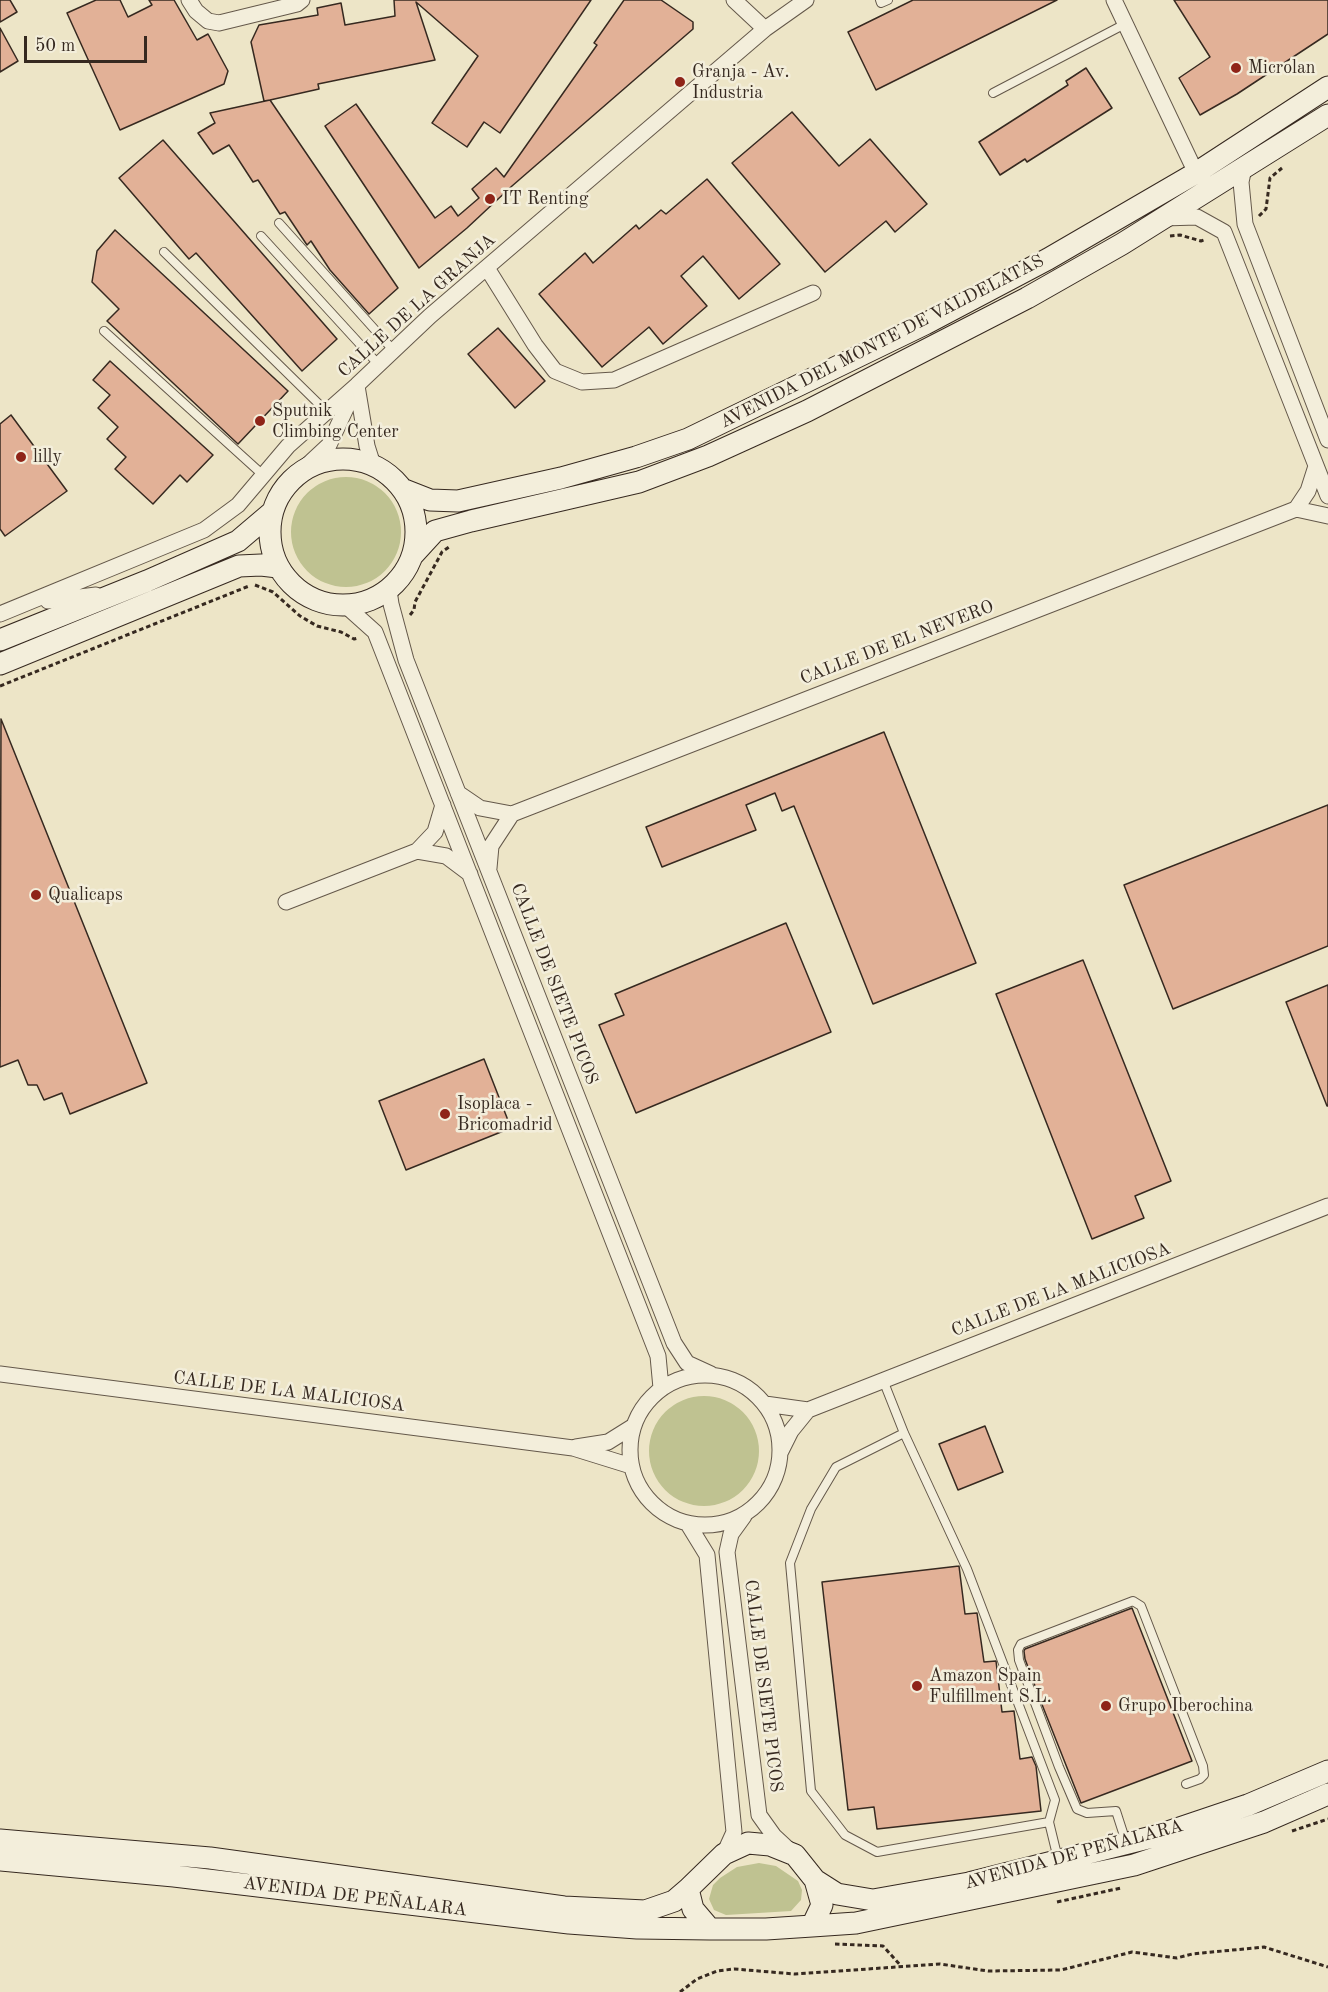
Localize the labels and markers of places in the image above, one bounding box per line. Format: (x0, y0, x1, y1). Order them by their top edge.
place label: Microlan (1248, 57, 1316, 79)
place label: Granja - Av. Industria (692, 61, 790, 104)
marker: Microlan (1229, 61, 1243, 75)
marker: Granja - Av. Industria (673, 75, 687, 89)
place label: IT Renting (502, 188, 588, 210)
marker: IT Renting (483, 192, 497, 206)
place label: Sputnik Climbing Center (272, 400, 399, 442)
marker: Sputnik Climbing Center (253, 414, 267, 428)
place label: lilly (33, 446, 62, 468)
marker: lilly (14, 450, 28, 464)
place label: Qualicaps (48, 884, 123, 906)
marker: Qualicaps (29, 888, 43, 902)
place label: Isoplaca - Bricomadrid (457, 1093, 553, 1136)
marker: Isoplaca - Bricomadrid (438, 1107, 452, 1121)
place label: Amazon Spain Fulfillment S.L. (929, 1665, 1052, 1708)
marker: Amazon Spain Fulfillment S.L. (910, 1679, 924, 1693)
place label: Grupo Iberochina (1118, 1695, 1253, 1717)
marker: Grupo Iberochina (1099, 1699, 1113, 1713)

